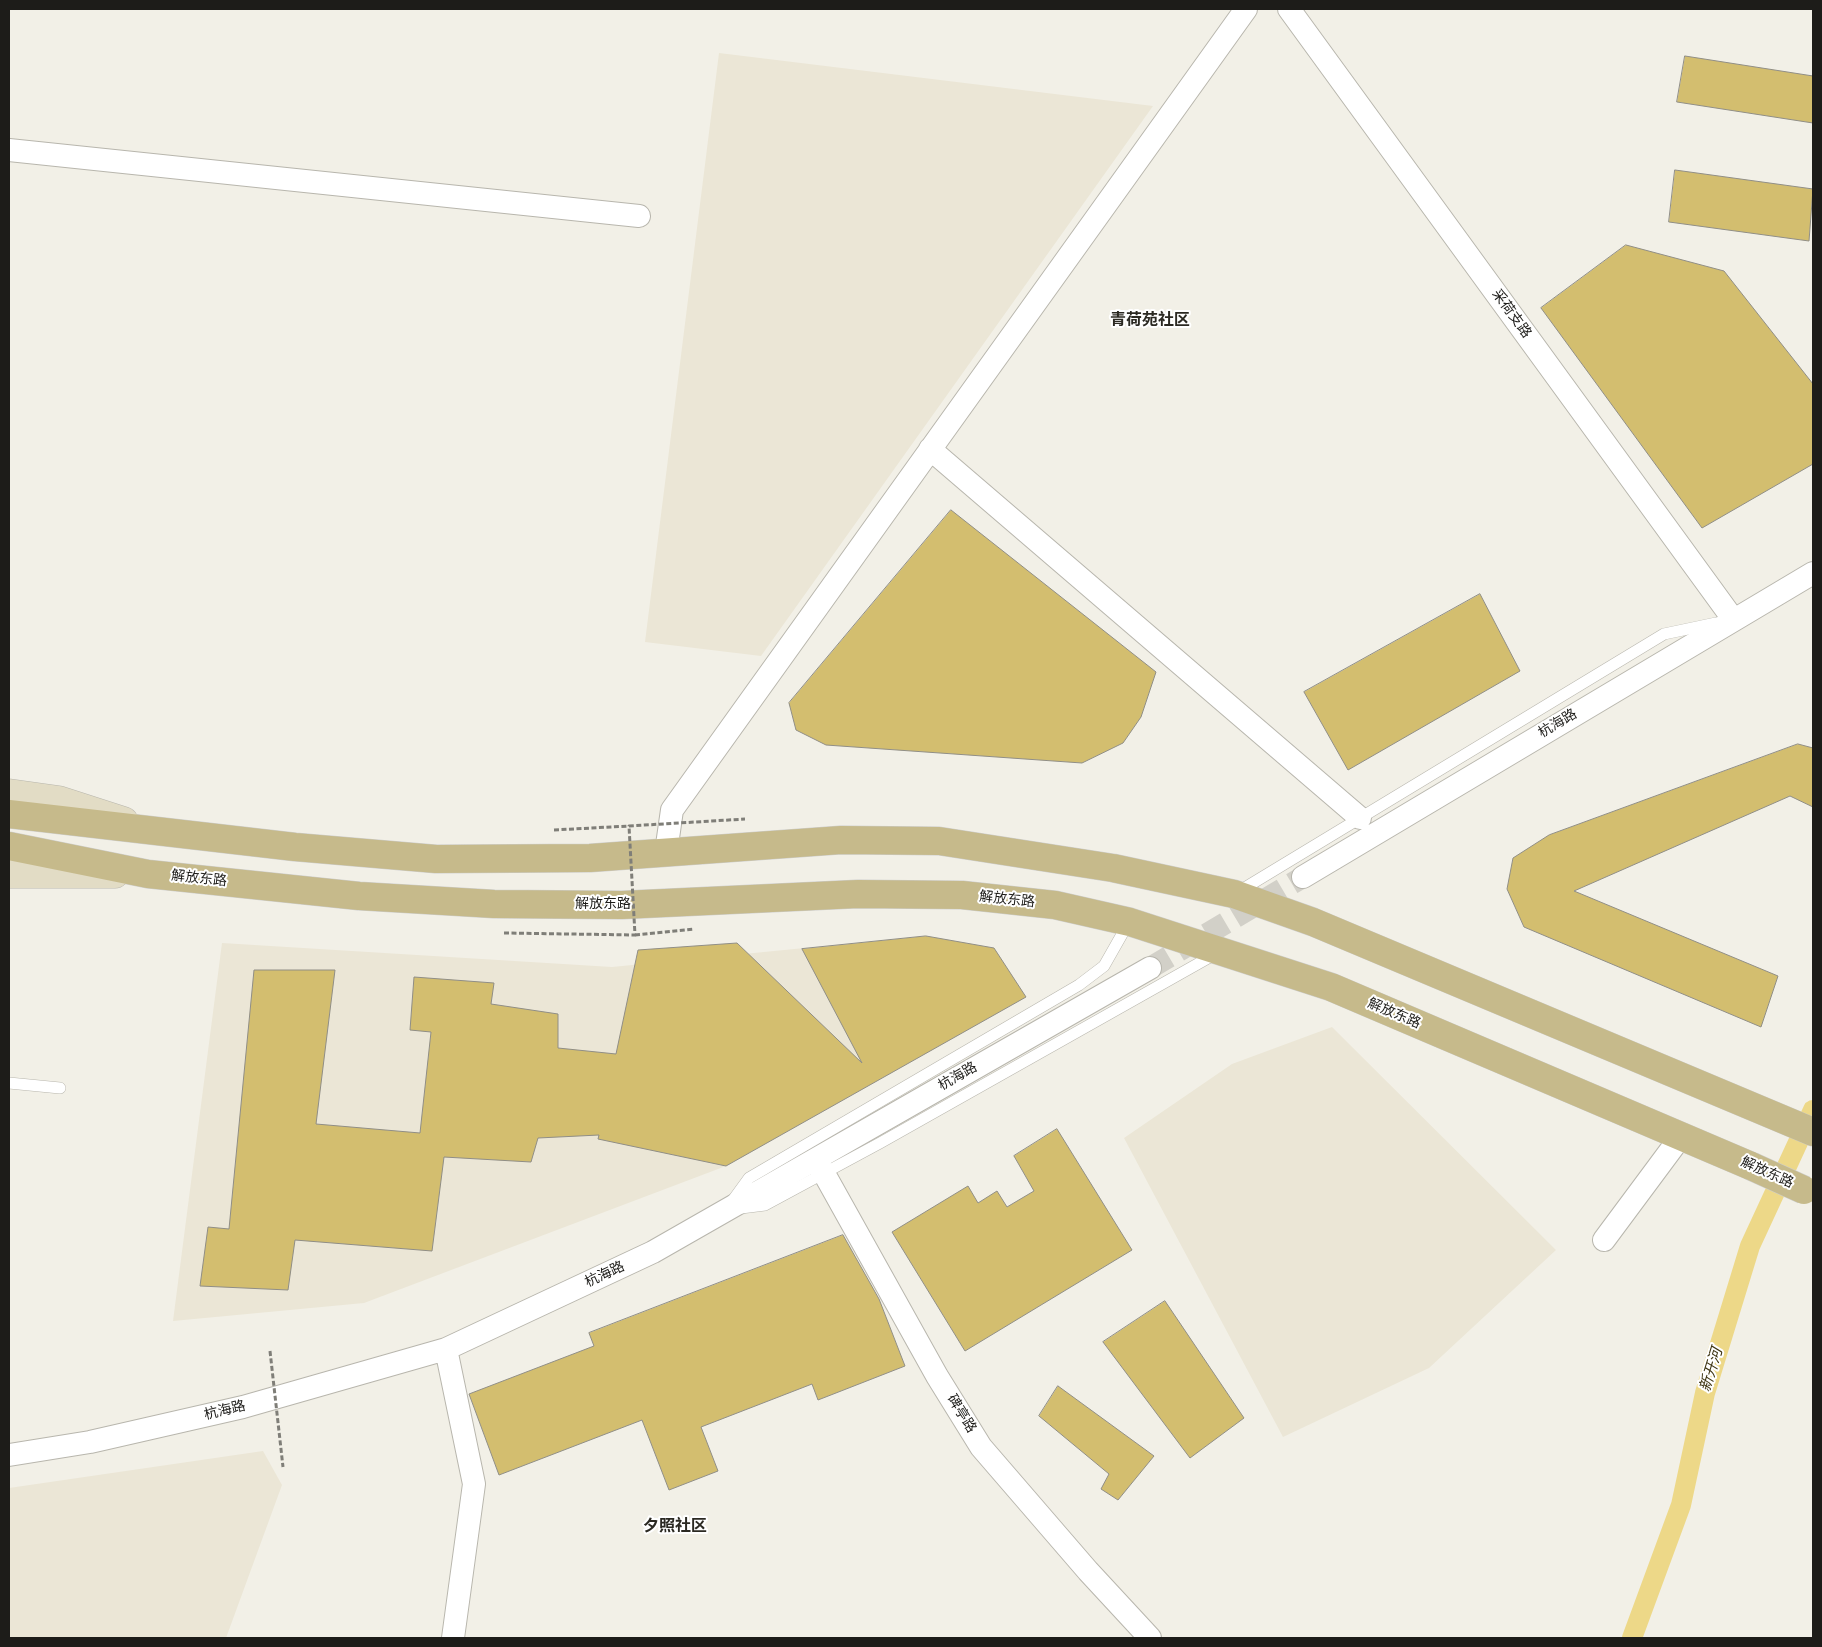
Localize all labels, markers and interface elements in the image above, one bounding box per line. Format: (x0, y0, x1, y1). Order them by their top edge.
street label: 采荷支路 (1488, 286, 1534, 342)
district label: 青荷苑社区 (1110, 311, 1190, 331)
street label: 杭海路 (1536, 706, 1580, 742)
street label: 解放东路 (170, 868, 228, 890)
street label: 解放东路 (978, 889, 1036, 911)
street label: 解放东路 (575, 896, 631, 912)
street label: 解放东路 (1365, 995, 1423, 1033)
street label: 杭海路 (936, 1059, 980, 1095)
street label: 解放东路 (1738, 1154, 1796, 1192)
street label: 杭海路 (582, 1259, 628, 1291)
water label: 新开河 (1697, 1346, 1727, 1394)
street label: 碑亭路 (943, 1392, 979, 1436)
street label: 杭海路 (203, 1398, 247, 1424)
district label: 夕照社区 (643, 1517, 707, 1537)

